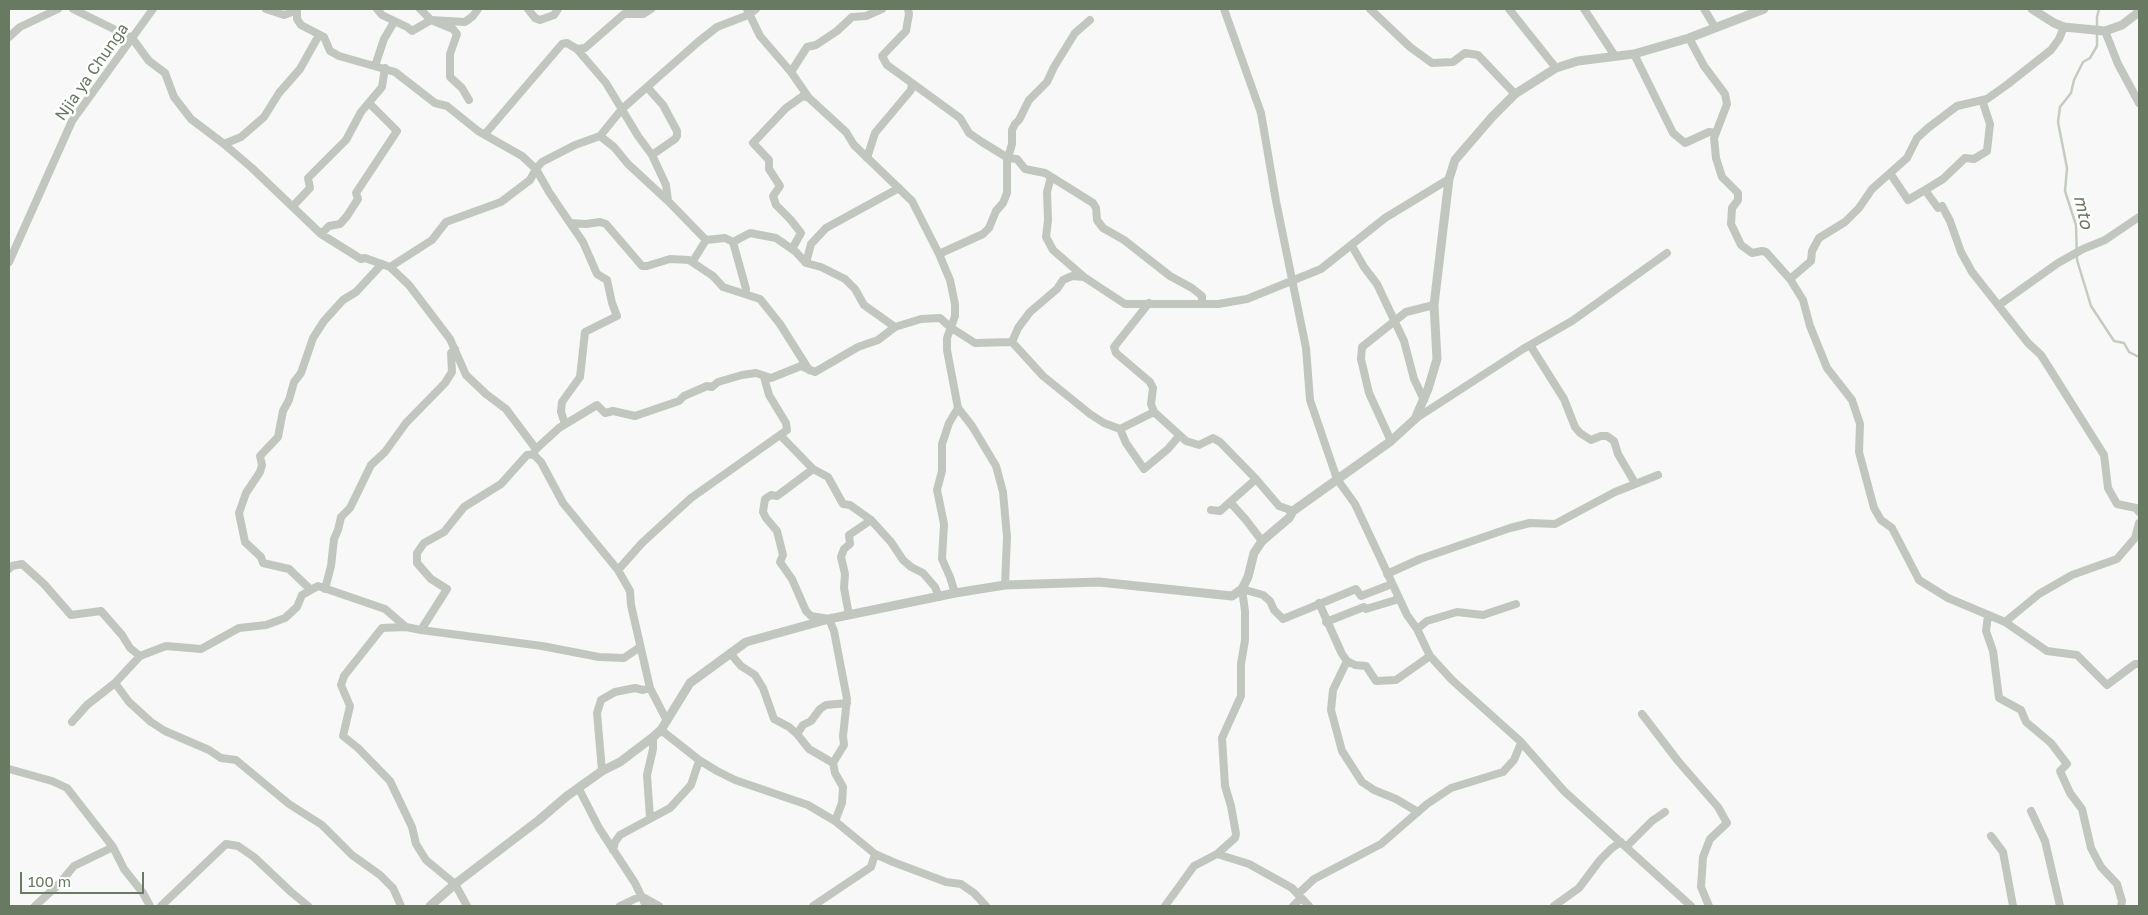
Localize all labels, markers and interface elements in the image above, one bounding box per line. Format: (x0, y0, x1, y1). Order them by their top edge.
street label: Njia ya Chunga (51, 20, 133, 124)
water label: mto (2069, 193, 2097, 231)
scale bar (22, 862, 146, 894)
text: 100 m (28, 872, 71, 890)

